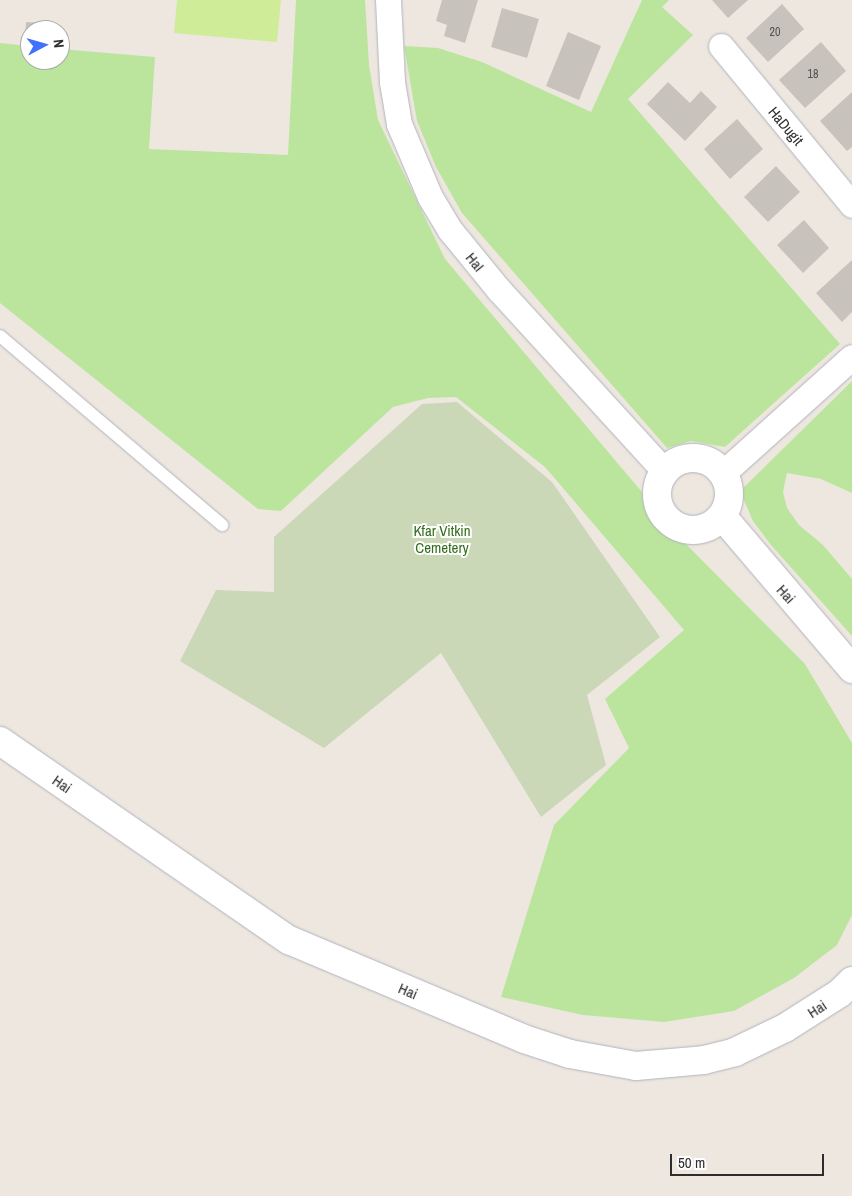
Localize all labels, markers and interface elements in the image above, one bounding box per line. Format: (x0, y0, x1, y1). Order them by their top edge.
north arrow (20, 20, 70, 70)
house number: 20 (770, 26, 780, 40)
text: N (50, 38, 68, 49)
house number: 18 (808, 68, 818, 82)
street label: HaDugit (765, 103, 807, 149)
street label: HaI (462, 249, 488, 275)
park label: Kfar Vitkin Cemetery (413, 521, 471, 556)
street label: Hai (773, 581, 799, 607)
street label: Hai (49, 771, 75, 797)
street label: Hai (396, 979, 420, 1003)
street label: Hai (804, 996, 830, 1022)
scale bar (672, 1144, 826, 1176)
text: 50 m (678, 1152, 705, 1173)

